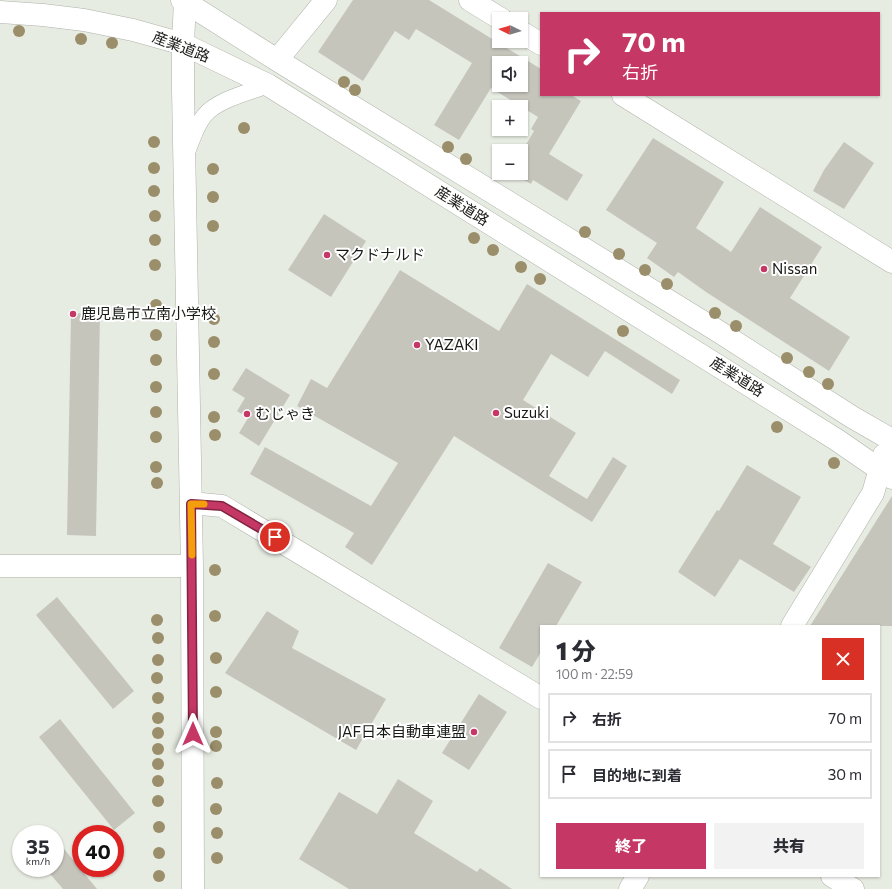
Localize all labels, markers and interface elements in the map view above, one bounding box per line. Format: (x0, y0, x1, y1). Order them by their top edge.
north arrow (492, 12, 528, 48)
map controls (492, 12, 528, 180)
text: 70 m (622, 24, 686, 58)
street label: 産業道路 (150, 27, 213, 65)
icon: right (556, 28, 608, 80)
button: sound (492, 56, 528, 92)
text: 右折 (622, 61, 658, 83)
button: + (492, 100, 528, 136)
button: − (492, 144, 528, 180)
street label: 産業道路 (432, 182, 493, 229)
place label: マクドナルド (335, 245, 425, 263)
marker: マクドナルド (322, 250, 332, 260)
place label: Nissan (772, 259, 817, 277)
marker: Nissan (759, 264, 769, 274)
place label: 鹿児島市立南小学校 (81, 304, 216, 322)
marker: 鹿児島市立南小学校 (68, 309, 78, 319)
place label: YAZAKI (425, 335, 479, 353)
marker: YAZAKI (412, 340, 422, 350)
street label: 産業道路 (707, 353, 768, 400)
place label: Suzuki (504, 403, 549, 421)
place label: むじゃき (255, 404, 315, 422)
marker: Suzuki (491, 408, 501, 418)
marker: むじゃき (242, 409, 252, 419)
pin (258, 520, 292, 554)
icon: arrive (264, 526, 286, 548)
text: 1 分 (556, 636, 596, 665)
button: close (822, 638, 864, 680)
text: 100 m · 22:59 (556, 666, 633, 682)
icon: right (558, 707, 580, 729)
text: 70 m (828, 709, 862, 727)
text: 右折 (592, 710, 622, 728)
position arrow (172, 713, 214, 755)
place label: JAF日本自動車連盟 (338, 722, 466, 740)
marker: JAF日本自動車連盟 (469, 727, 479, 737)
icon: arrive (558, 763, 580, 785)
text: 30 m (828, 765, 862, 783)
text: 目的地に到着 (592, 766, 682, 784)
button: 終了 (556, 823, 706, 869)
button: 共有 (714, 823, 864, 869)
speed limit sign: 40 (72, 825, 124, 877)
text: 35 (26, 834, 50, 858)
text: km/h (26, 855, 50, 867)

